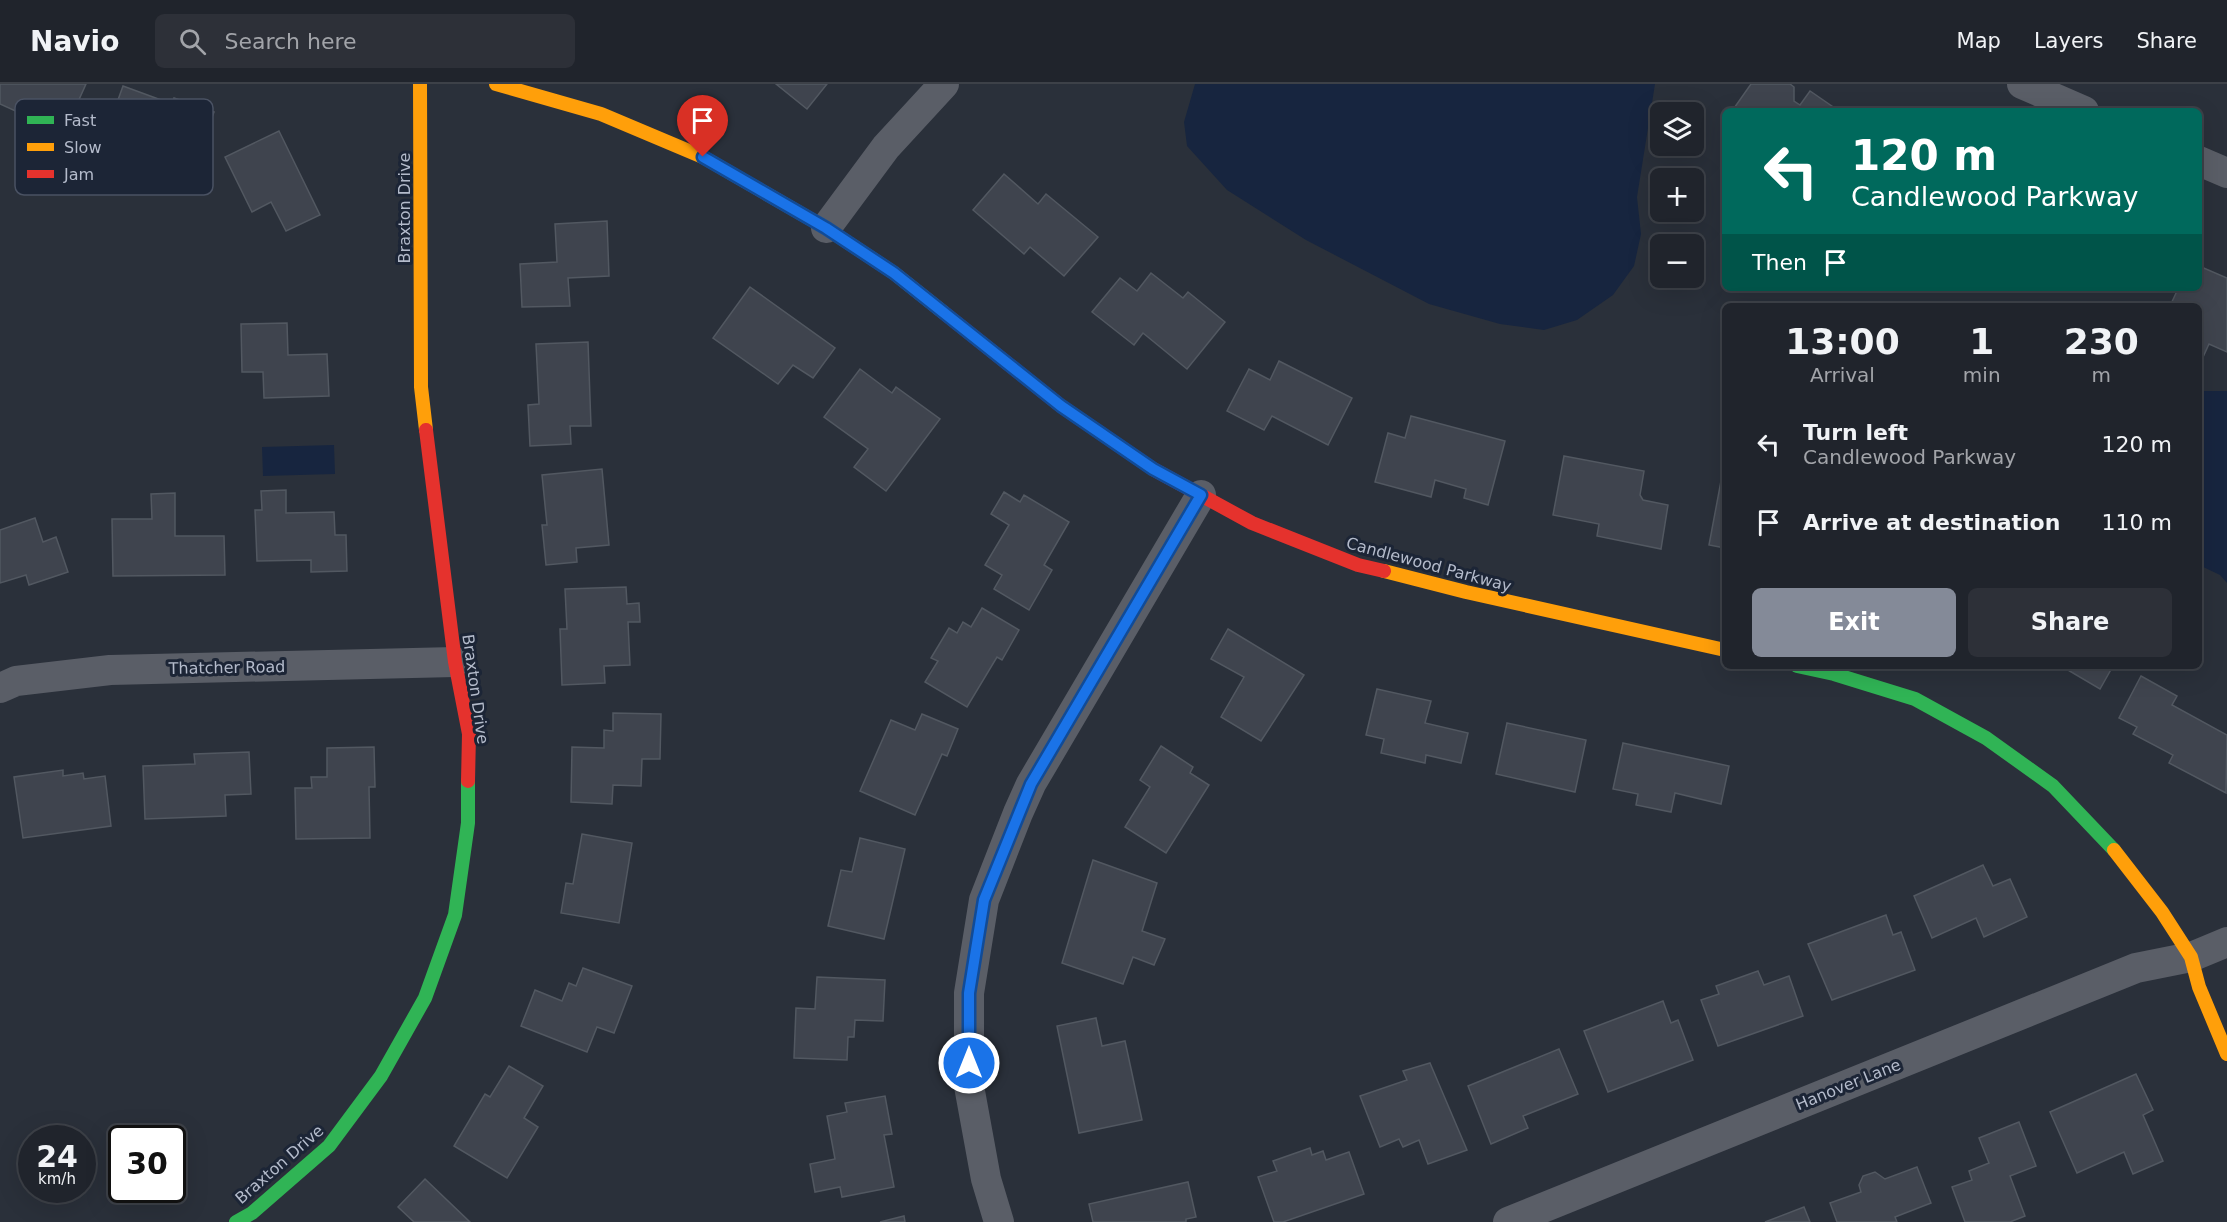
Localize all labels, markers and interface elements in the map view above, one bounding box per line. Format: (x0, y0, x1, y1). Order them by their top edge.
search box (155, 14, 575, 68)
text: Navio (30, 25, 119, 58)
icon: search (176, 25, 209, 58)
text: Search here (224, 29, 357, 54)
text: Map (1957, 29, 2001, 53)
text: Layers (2034, 29, 2103, 53)
text: Share (2136, 29, 2197, 53)
pin (677, 95, 728, 157)
legend (15, 99, 213, 195)
map controls (1650, 102, 1704, 288)
button: layers (1650, 102, 1704, 156)
icon: arrive (686, 104, 719, 137)
text: Fast (64, 111, 96, 130)
text: 120 m (1851, 131, 1997, 180)
icon: left (1752, 132, 1830, 210)
text: Slow (64, 138, 101, 157)
street label: Braxton Drive (395, 153, 414, 263)
text: Jam (63, 165, 94, 184)
button: + (1650, 168, 1704, 222)
text: Candlewood Parkway (1851, 181, 2139, 212)
button: − (1650, 234, 1704, 288)
icon: arrive (1819, 246, 1852, 279)
text: Then (1752, 250, 1807, 275)
text: 13:00 (1785, 321, 1900, 362)
text: 1 (1969, 321, 1994, 362)
text: 230 (2064, 321, 2139, 362)
text: Arrival (1810, 363, 1875, 387)
text: min (1963, 363, 2001, 387)
text: m (2092, 363, 2111, 387)
text: Turn left (1803, 420, 1908, 445)
icon: left (1752, 428, 1785, 461)
text: 120 m (2102, 432, 2172, 457)
text: Candlewood Parkway (1803, 445, 2016, 469)
icon: arrive (1752, 506, 1785, 539)
text: Arrive at destination (1803, 510, 2060, 535)
text: 110 m (2102, 510, 2172, 535)
street label: Candlewood Parkway (1344, 533, 1514, 596)
button: Exit (1752, 588, 1956, 657)
button: Share (1968, 588, 2172, 657)
street label: Braxton Drive (458, 633, 493, 745)
street label: Thatcher Road (168, 657, 285, 678)
position arrow (937, 1031, 1001, 1095)
street label: Hanover Lane (1793, 1055, 1903, 1114)
street label: Braxton Drive (231, 1121, 327, 1208)
speed limit sign: 30 (108, 1125, 186, 1203)
text: 24 (36, 1139, 78, 1174)
text: km/h (38, 1170, 76, 1188)

